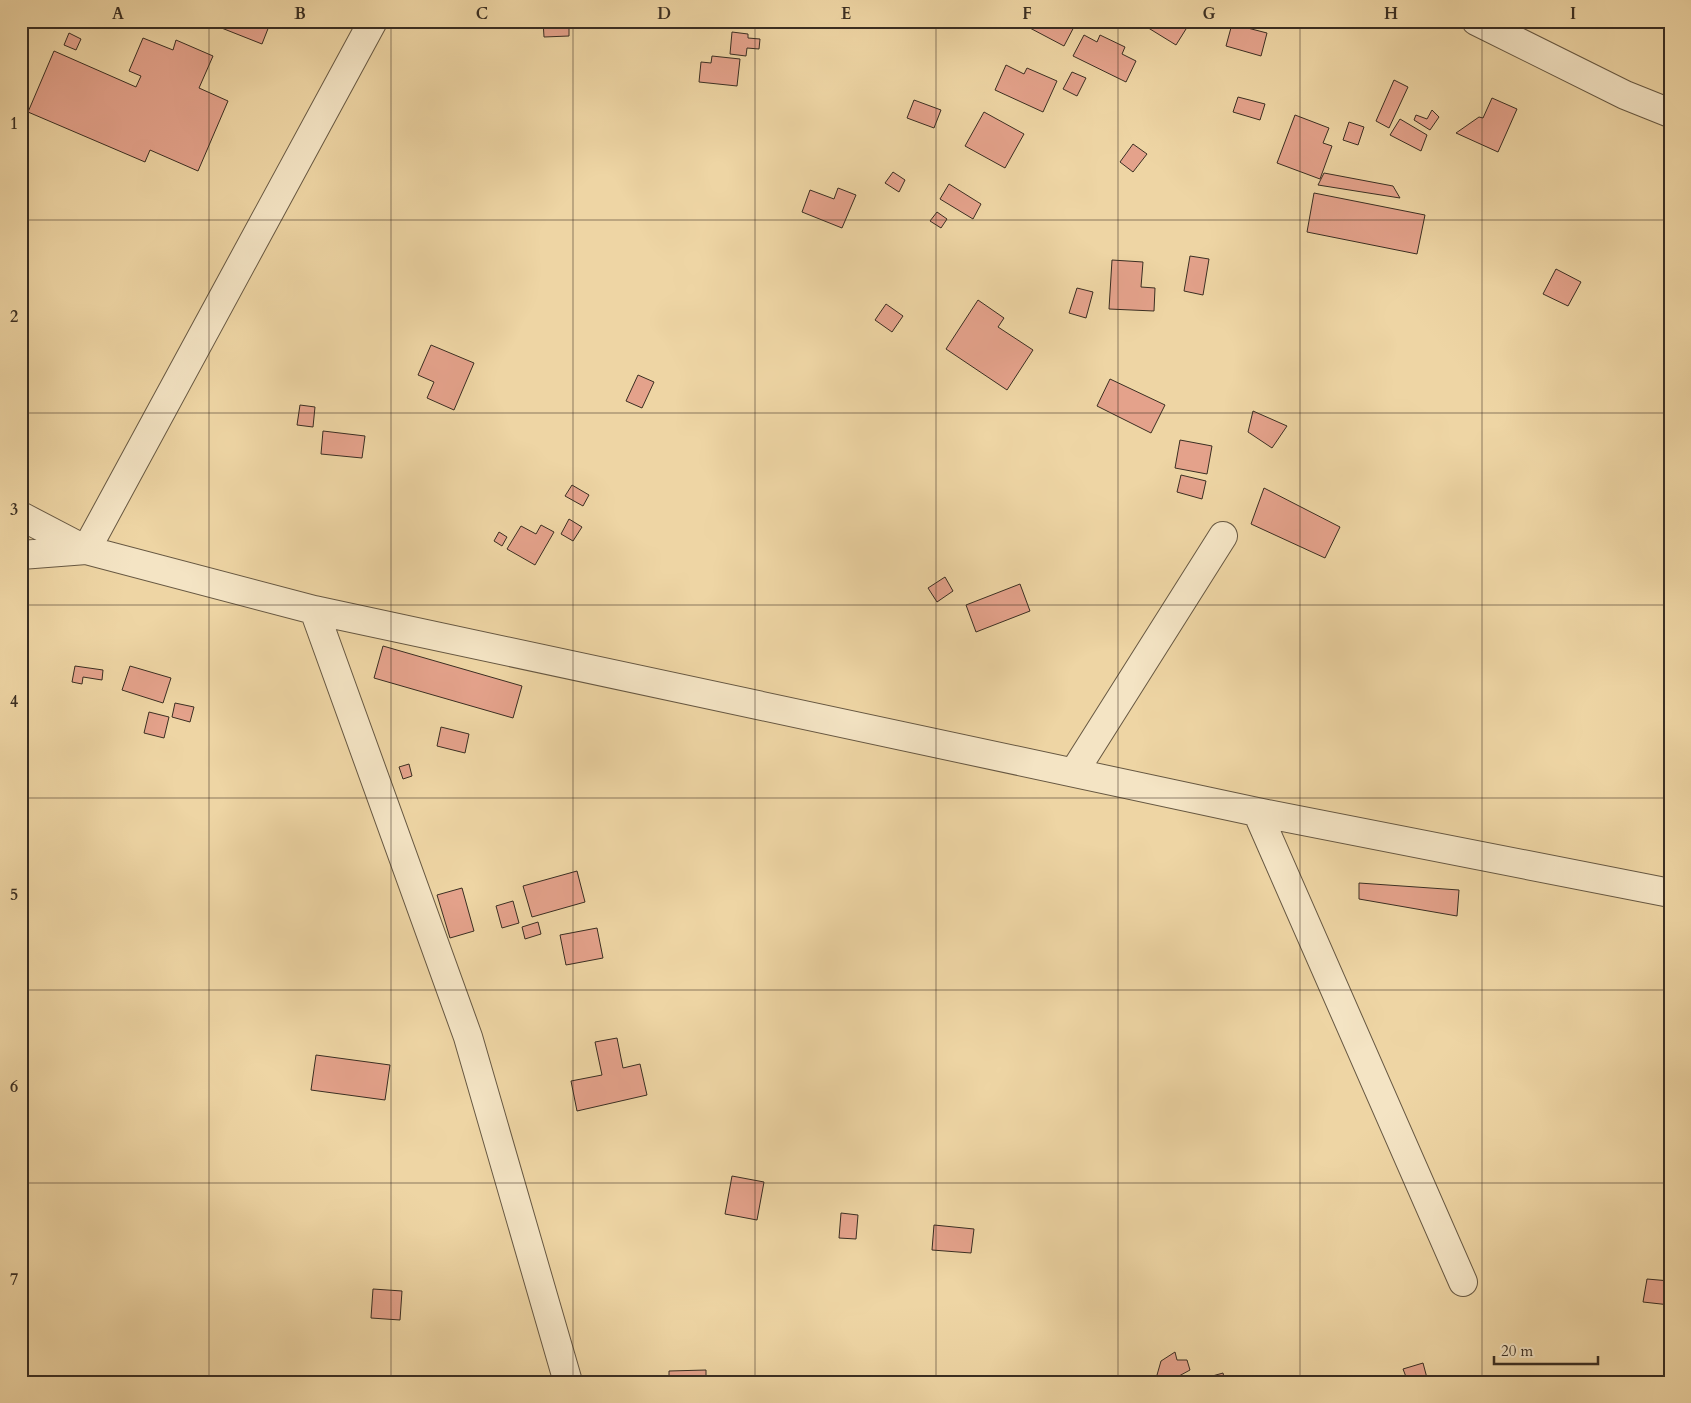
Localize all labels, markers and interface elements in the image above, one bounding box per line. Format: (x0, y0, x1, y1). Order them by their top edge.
text: A (112, 3, 124, 25)
text: B (294, 3, 306, 25)
text: C (476, 3, 488, 25)
text: D (657, 3, 671, 25)
text: E (841, 3, 851, 25)
text: F (1022, 3, 1032, 25)
text: G (1202, 3, 1216, 25)
text: H (1384, 3, 1398, 25)
text: I (1570, 3, 1576, 25)
text: 1 (10, 113, 18, 135)
text: 2 (10, 306, 18, 328)
text: 3 (10, 499, 18, 521)
text: 4 (10, 691, 18, 713)
text: 5 (10, 884, 18, 906)
text: 6 (10, 1076, 18, 1098)
text: 7 (10, 1269, 18, 1291)
scale bar (1494, 1333, 1597, 1365)
text: 20 m (1501, 1341, 1533, 1361)

